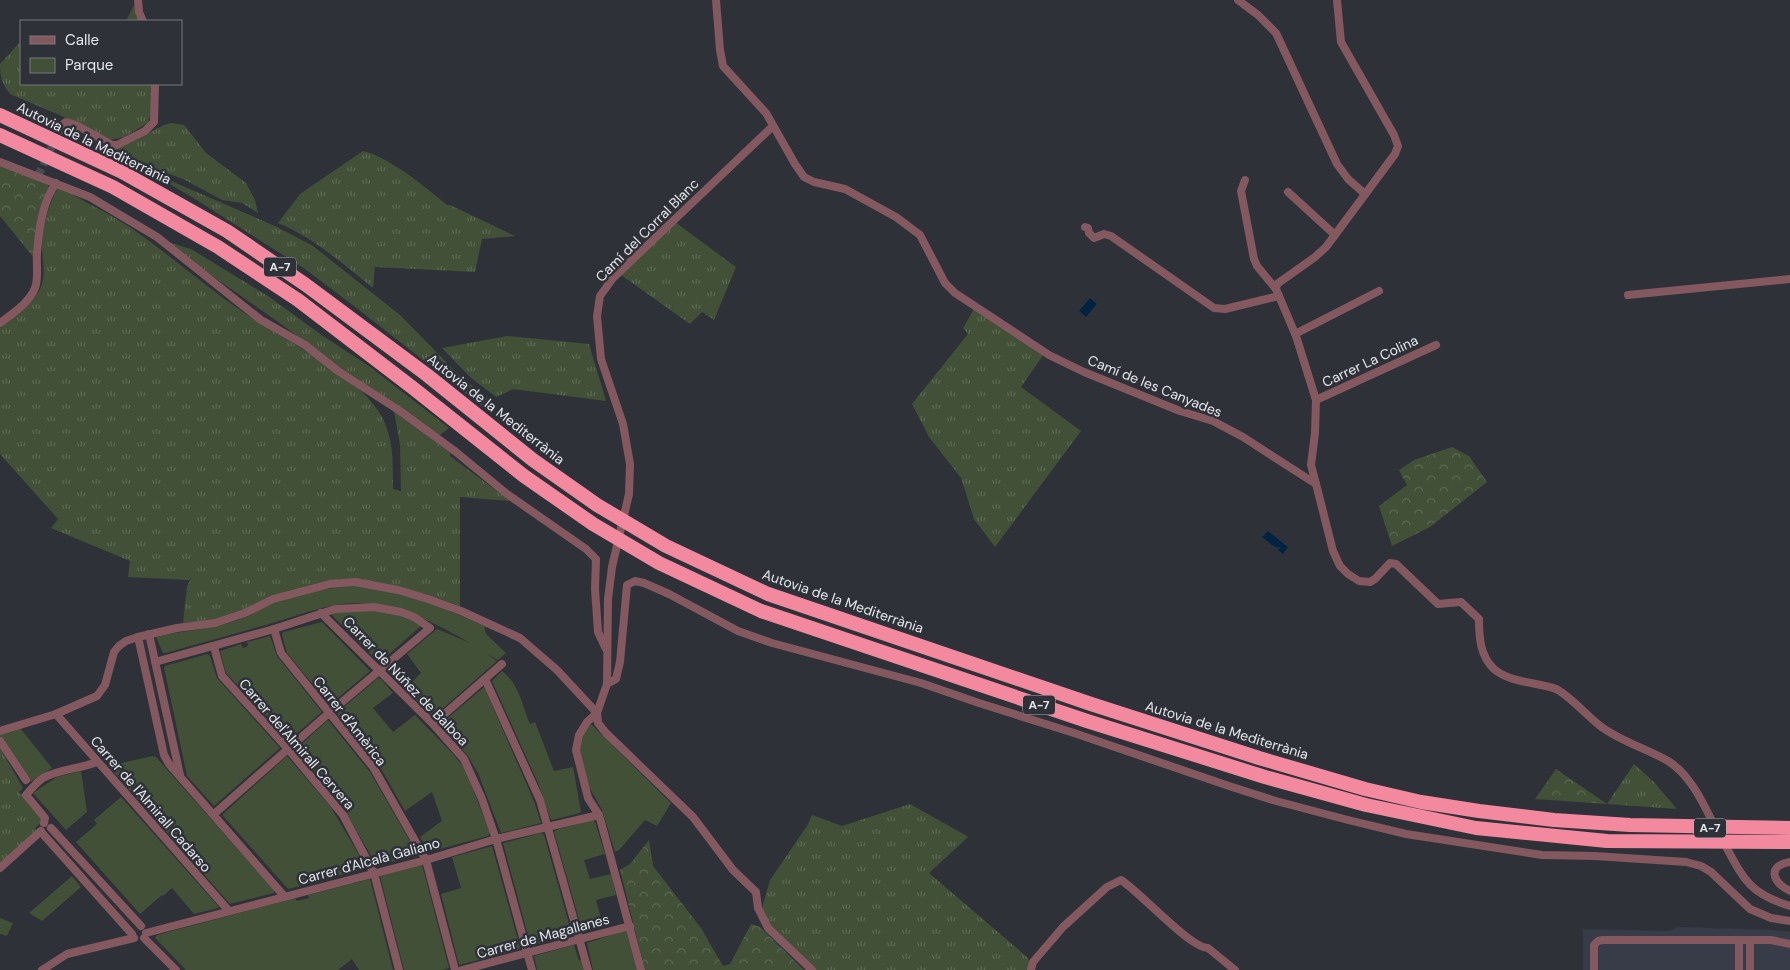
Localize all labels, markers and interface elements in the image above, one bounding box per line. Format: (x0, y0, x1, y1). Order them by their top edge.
legend (20, 20, 182, 85)
text: Calle (65, 30, 99, 50)
text: Parque (65, 55, 113, 75)
street label: Autovia de la Mediterrània (14, 98, 174, 188)
street label: Camí del Corral Blanc (592, 175, 702, 285)
road number: A-7 (264, 258, 296, 276)
street label: Carrer La Colina (1319, 331, 1421, 391)
street label: Autovia de la Mediterrània (424, 350, 568, 468)
street label: Camí de les Canyades (1085, 351, 1225, 421)
street label: Autovia de la Mediterrània (760, 565, 926, 637)
street label: Carrer de Núñez de Balboa (339, 612, 473, 750)
street label: Carrer d'Amèrica (309, 673, 391, 769)
street label: Carrer del'Almirall Cervera (235, 675, 359, 813)
road number: A-7 (1023, 696, 1055, 714)
street label: Autovia de la Mediterrània (1143, 697, 1311, 763)
street label: Carrer de l'Almirall Cadarso (87, 732, 215, 876)
road number: A-7 (1694, 818, 1726, 838)
street label: Carrer d'Alcalà Galiano (296, 833, 442, 889)
street label: Carrer de Magallanes (475, 910, 611, 962)

